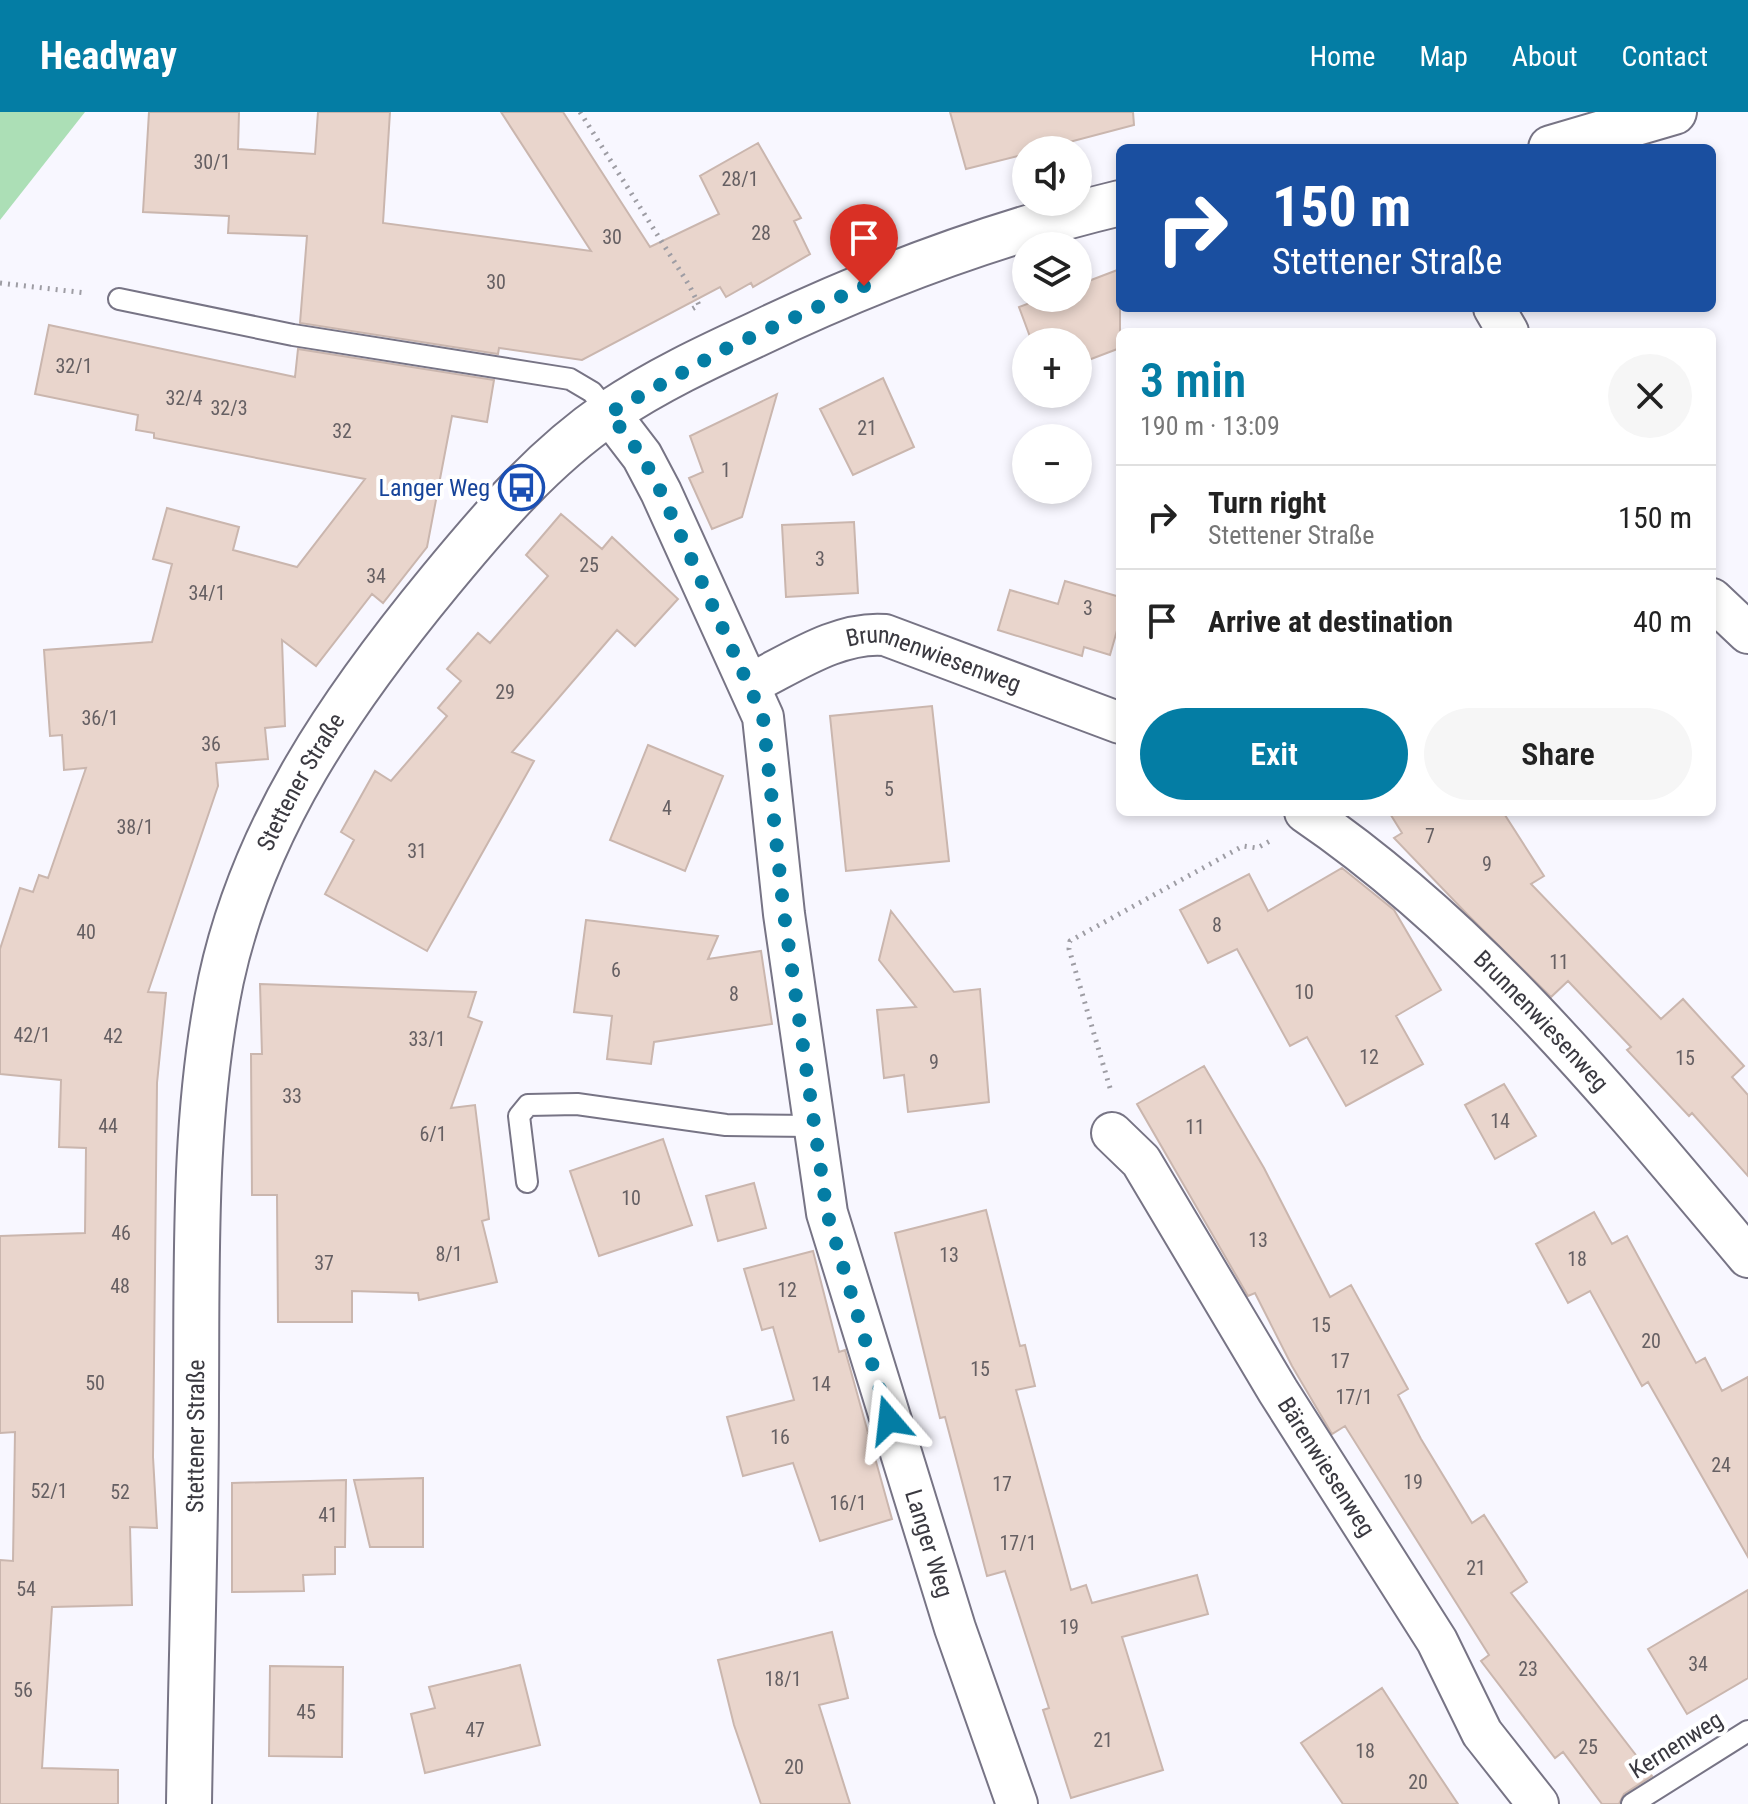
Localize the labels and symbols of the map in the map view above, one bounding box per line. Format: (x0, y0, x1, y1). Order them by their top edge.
house number: 30/1 (193, 150, 231, 174)
house number: 28/1 (721, 167, 759, 191)
pin (830, 204, 898, 286)
house number: 28 (751, 221, 771, 245)
house number: 30 (602, 225, 622, 249)
house number: 30 (486, 270, 506, 294)
house number: 32/1 (55, 354, 93, 378)
house number: 32/4 (165, 386, 203, 410)
house number: 32/3 (210, 396, 248, 420)
house number: 21 (857, 416, 877, 440)
house number: 32 (332, 419, 352, 443)
house number: 1 (721, 458, 731, 482)
bus stop icon: Langer Weg (497, 464, 545, 512)
place label: Langer Weg (379, 474, 490, 502)
house number: 3 (815, 547, 825, 571)
house number: 25 (579, 553, 599, 577)
house number: 34 (366, 564, 386, 588)
house number: 34/1 (188, 581, 226, 605)
house number: 3 (1083, 596, 1093, 620)
street label: Brunnenwiesenweg (843, 621, 1025, 699)
house number: 29 (495, 680, 515, 704)
house number: 36/1 (81, 706, 119, 730)
street label: Stettener Straße (251, 708, 350, 855)
house number: 36 (201, 732, 221, 756)
house number: 5 (884, 777, 894, 801)
house number: 4 (662, 796, 672, 820)
house number: 38/1 (116, 815, 154, 839)
house number: 7 (1425, 824, 1435, 848)
house number: 31 (407, 839, 427, 863)
house number: 9 (1482, 852, 1492, 876)
house number: 8 (1212, 913, 1222, 937)
house number: 40 (76, 920, 96, 944)
street label: Brunnenwiesenweg (1468, 945, 1614, 1097)
house number: 11 (1549, 950, 1569, 974)
house number: 6 (611, 958, 621, 982)
house number: 10 (1294, 980, 1314, 1004)
house number: 8 (729, 982, 739, 1006)
house number: 42/1 (13, 1023, 51, 1047)
house number: 42 (103, 1024, 123, 1048)
house number: 33/1 (408, 1027, 446, 1051)
house number: 12 (1359, 1045, 1379, 1069)
house number: 15 (1675, 1046, 1695, 1070)
house number: 9 (929, 1050, 939, 1074)
house number: 33 (282, 1084, 302, 1108)
house number: 14 (1490, 1109, 1510, 1133)
house number: 44 (98, 1114, 118, 1138)
house number: 11 (1185, 1115, 1205, 1139)
house number: 6/1 (419, 1122, 447, 1146)
house number: 10 (621, 1186, 641, 1210)
house number: 46 (111, 1221, 131, 1245)
house number: 13 (1248, 1228, 1268, 1252)
house number: 8/1 (435, 1242, 463, 1266)
house number: 13 (939, 1243, 959, 1267)
house number: 18 (1567, 1247, 1587, 1271)
house number: 37 (314, 1251, 334, 1275)
house number: 48 (110, 1274, 130, 1298)
house number: 12 (777, 1278, 797, 1302)
house number: 15 (1311, 1313, 1331, 1337)
house number: 20 (1641, 1329, 1661, 1353)
house number: 17 (1330, 1349, 1350, 1373)
house number: 15 (970, 1357, 990, 1381)
street label: Stettener Straße (181, 1359, 210, 1513)
house number: 50 (85, 1371, 105, 1395)
house number: 14 (811, 1372, 831, 1396)
position arrow (847, 1378, 931, 1462)
house number: 17/1 (1335, 1385, 1373, 1409)
street label: Bärenwiesenweg (1272, 1392, 1381, 1542)
house number: 16 (770, 1425, 790, 1449)
house number: 24 (1711, 1453, 1731, 1477)
house number: 19 (1403, 1470, 1423, 1494)
house number: 17 (992, 1472, 1012, 1496)
house number: 52/1 (30, 1479, 68, 1503)
house number: 52 (110, 1480, 130, 1504)
street label: Langer Weg (899, 1486, 959, 1601)
house number: 16/1 (829, 1491, 867, 1515)
house number: 41 (318, 1503, 338, 1527)
house number: 17/1 (999, 1531, 1037, 1555)
house number: 21 (1466, 1556, 1486, 1580)
house number: 54 (16, 1577, 36, 1601)
house number: 19 (1059, 1615, 1079, 1639)
house number: 34 (1688, 1652, 1708, 1676)
house number: 23 (1518, 1657, 1538, 1681)
house number: 18/1 (764, 1667, 802, 1691)
house number: 56 (13, 1678, 33, 1702)
house number: 45 (296, 1700, 316, 1724)
street label: Kernenweg (1624, 1705, 1728, 1785)
house number: 47 (465, 1718, 485, 1742)
house number: 21 (1093, 1728, 1113, 1752)
house number: 25 (1578, 1735, 1598, 1759)
house number: 18 (1355, 1739, 1375, 1763)
house number: 20 (784, 1755, 804, 1779)
house number: 20 (1408, 1770, 1428, 1794)

